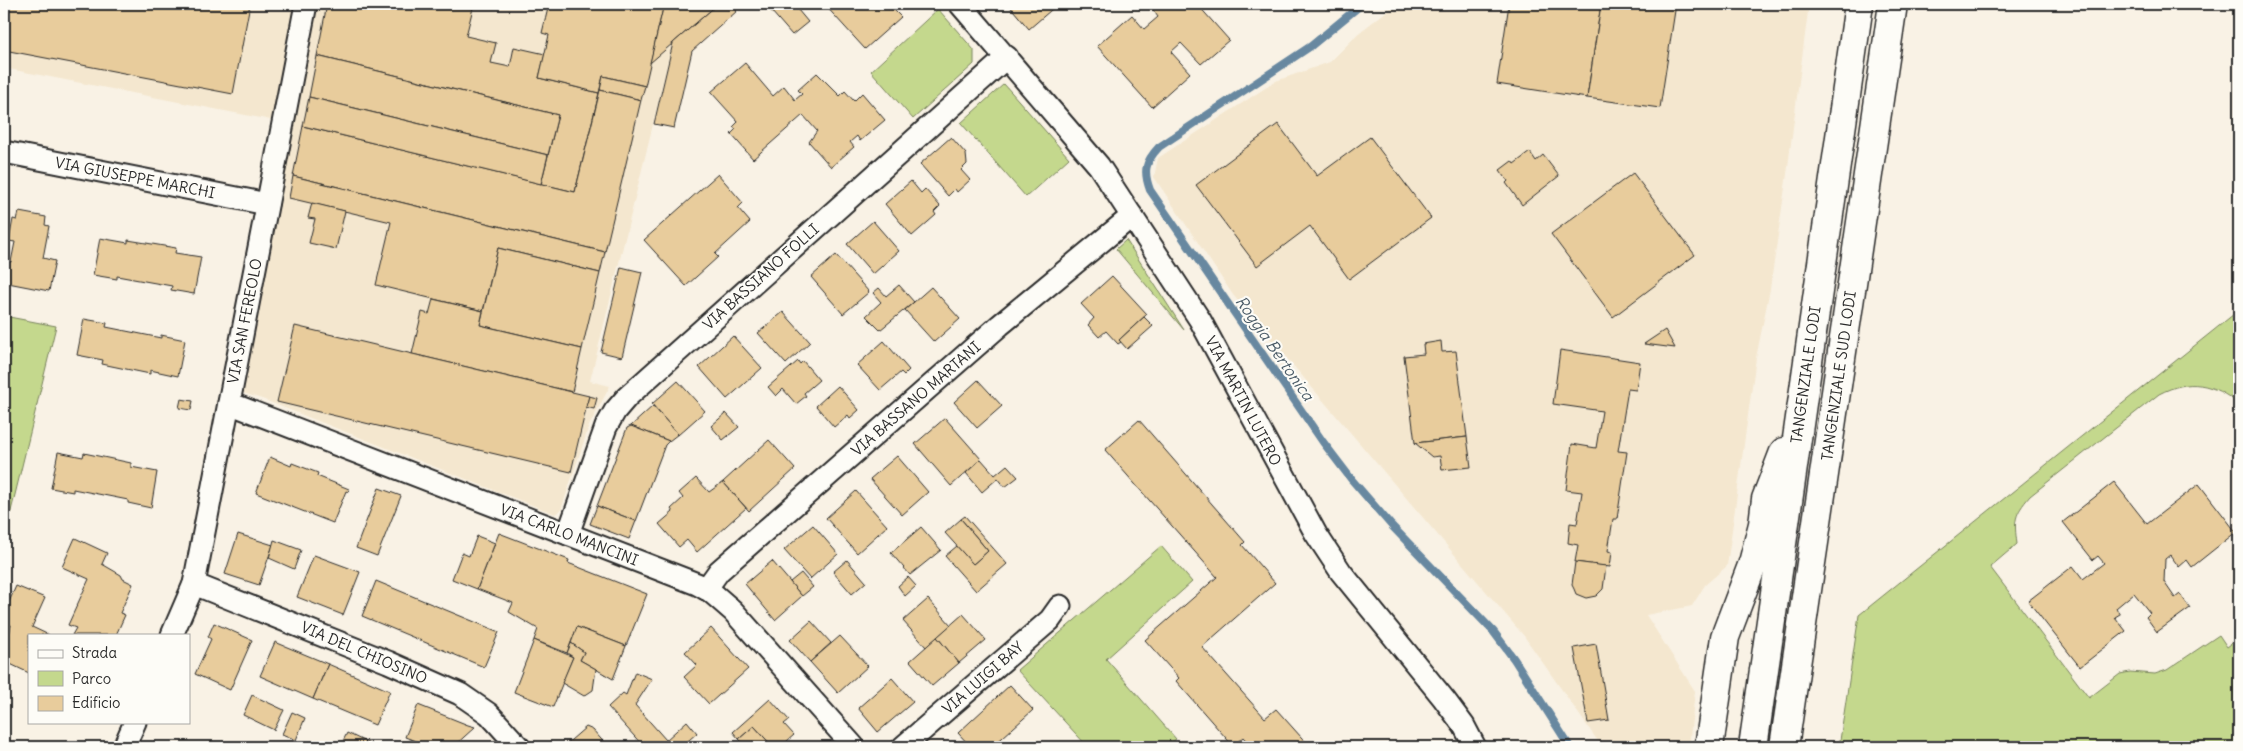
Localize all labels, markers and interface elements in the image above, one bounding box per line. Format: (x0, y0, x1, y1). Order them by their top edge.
street label: VIA GIUSEPPE MARCHI (53, 153, 217, 202)
street label: VIA BASSIANO FOLLI (699, 219, 823, 334)
street label: VIA SAN FEREOLO (223, 257, 266, 385)
street label: TANGENZIALE SUD LODI (1817, 290, 1860, 462)
water label: Roggia Bertonica (1231, 292, 1319, 405)
street label: TANGENZIALE LODI (1786, 305, 1825, 445)
street label: VIA MARTIN LUTERO (1201, 333, 1286, 469)
street label: VIA BASSANO MARTANI (847, 337, 984, 460)
street label: VIA CARLO MANCINI (497, 499, 641, 570)
street label: VIA DEL CHIOSINO (298, 617, 430, 688)
legend (28, 634, 190, 724)
street label: VIA LUIGI BAY (938, 637, 1028, 718)
text: Strada (72, 643, 117, 662)
text: Parco (72, 669, 111, 688)
text: Edificio (72, 693, 120, 712)

